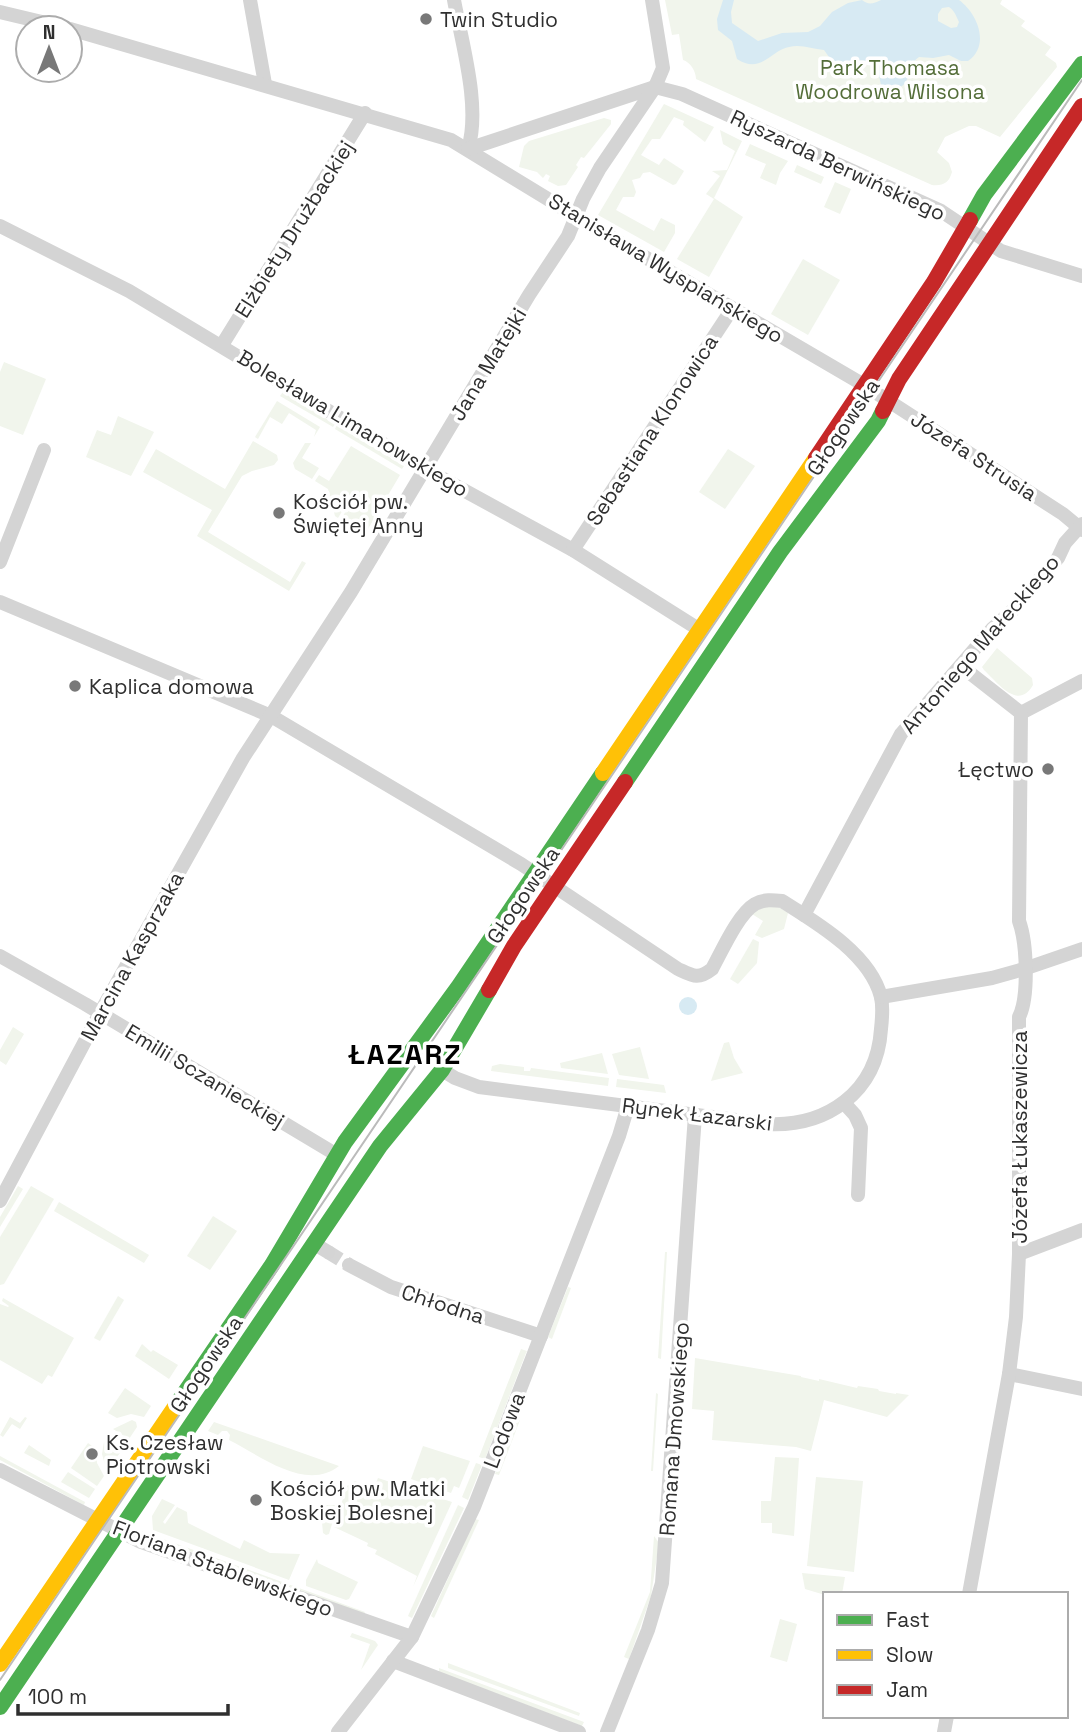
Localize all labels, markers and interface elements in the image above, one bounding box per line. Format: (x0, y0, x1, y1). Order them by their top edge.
place label: Twin Studio (440, 6, 558, 33)
marker: Twin Studio (418, 11, 434, 27)
north arrow (14, 14, 84, 84)
text: N (43, 20, 55, 45)
park label: Park Thomasa Woodrowa Wilsona (795, 54, 985, 105)
street label: Ryszarda Berwińskiego (726, 103, 950, 227)
street label: Elżbiety Drużbackiej (228, 135, 360, 323)
street label: Stanisława Wyspiańskiego (544, 187, 788, 349)
street label: Jana Matejki (444, 302, 532, 426)
street label: Sebastiana Klonowica (580, 330, 724, 530)
street label: Bolesława Limanowskiego (233, 343, 473, 503)
street label: Głogowska (801, 373, 885, 481)
street label: Józefa Strusia (906, 405, 1042, 507)
place label: Kościół pw. Świętej Anny (293, 488, 424, 539)
marker: Kościół pw. Świętej Anny (271, 505, 287, 521)
street label: Antoniego Małeckiego (895, 549, 1065, 739)
place label: Kaplica domowa (89, 673, 254, 700)
marker: Kaplica domowa (67, 678, 83, 694)
place label: Łęctwo (958, 756, 1034, 783)
marker: Łęctwo (1040, 761, 1056, 777)
street label: Głogowska (481, 841, 565, 949)
street label: Marcina Kasprzaka (74, 867, 190, 1045)
street label: Emilii Sczanieckiej (121, 1018, 289, 1134)
street label: Józefa Łukaszewicza (1006, 1031, 1033, 1243)
district label: ŁAZARZ (348, 1036, 462, 1072)
street label: Rynek Łazarski (620, 1091, 774, 1137)
street label: Chłodna (398, 1278, 488, 1330)
street label: Głogowska (164, 1310, 248, 1418)
street label: Romana Dmowskiego (653, 1321, 695, 1537)
street label: Lodowa (477, 1388, 531, 1472)
place label: Ks. Czesław Piotrowski (106, 1429, 224, 1480)
marker: Ks. Czesław Piotrowski (84, 1446, 100, 1462)
place label: Kościół pw. Matki Boskiej Bolesnej (270, 1475, 446, 1526)
marker: Kościół pw. Matki Boskiej Bolesnej (248, 1492, 264, 1508)
street label: Floriana Stablewskiego (109, 1514, 337, 1622)
legend (823, 1592, 1068, 1718)
text: Fast (886, 1606, 930, 1633)
text: Slow (886, 1641, 934, 1668)
scale bar (18, 1672, 228, 1716)
text: Jam (886, 1676, 928, 1703)
text: 100 m (28, 1683, 87, 1710)

